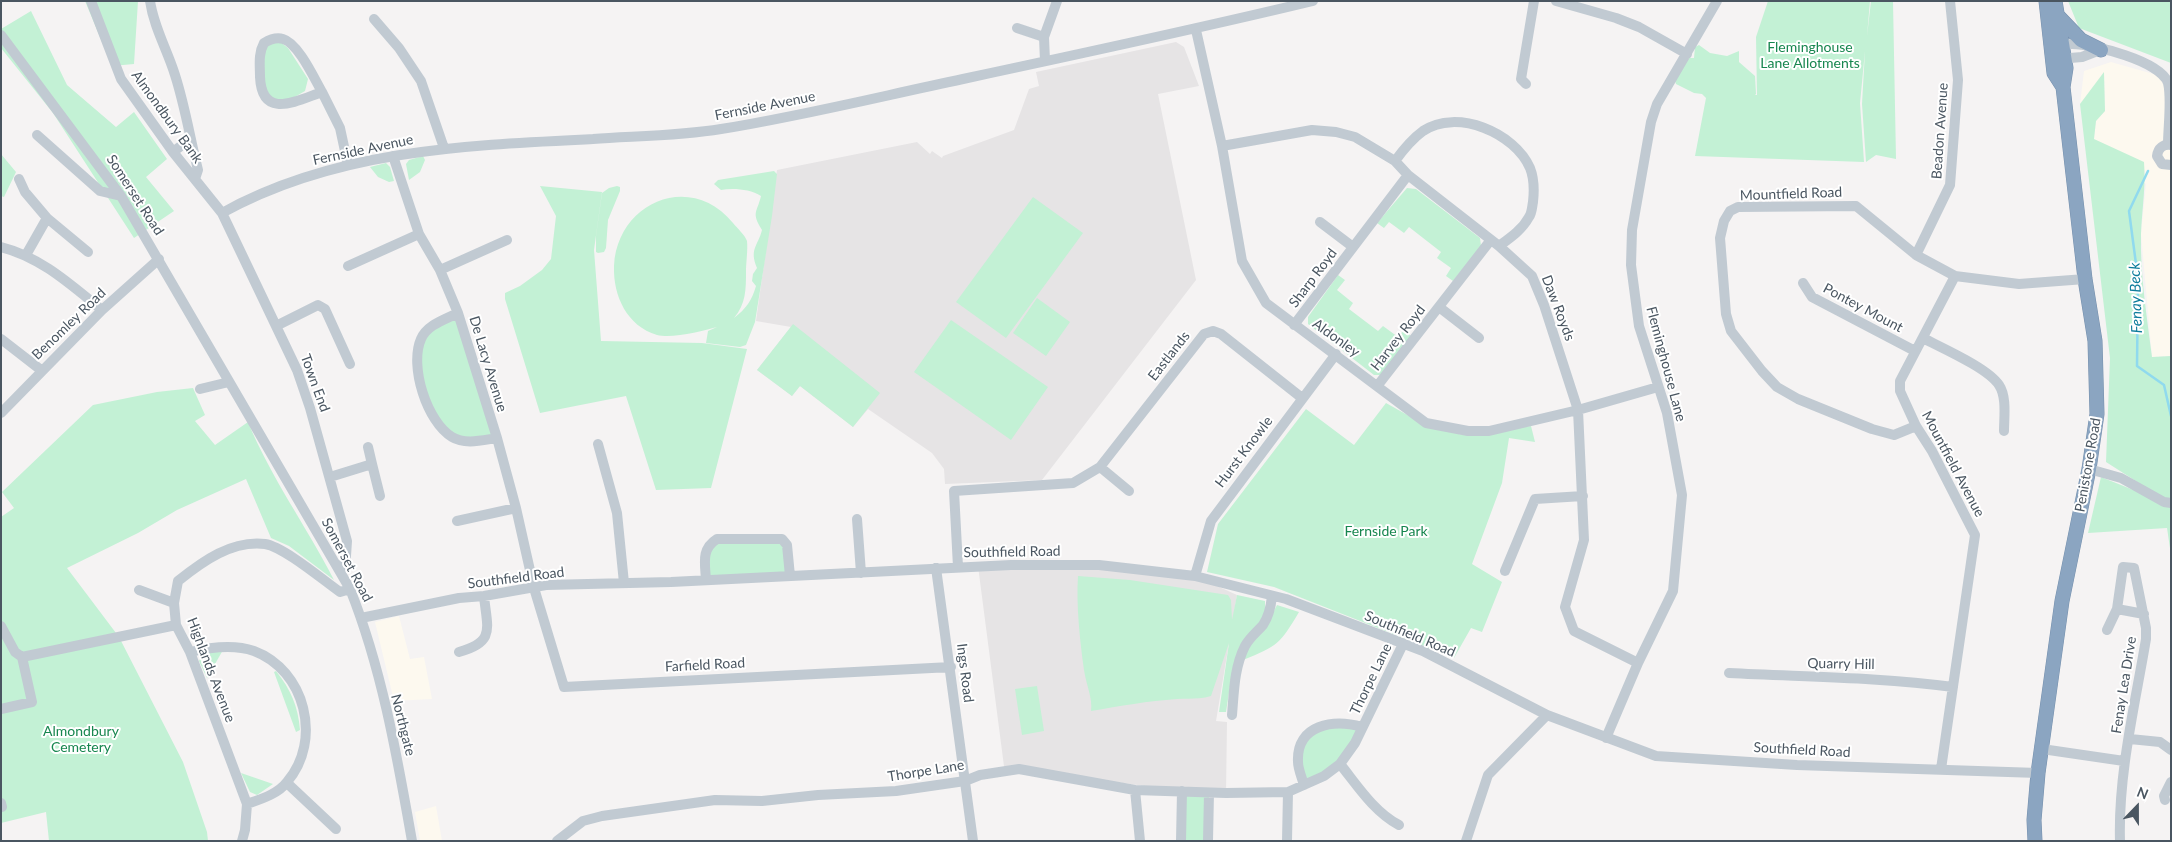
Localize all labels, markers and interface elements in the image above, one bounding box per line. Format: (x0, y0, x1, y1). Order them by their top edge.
park label: Fleminghouse Lane Allotments (1760, 39, 1860, 72)
street label: Almondbury Bank (128, 67, 206, 167)
street label: Beadon Avenue (1928, 82, 1952, 180)
street label: Fernside Avenue (713, 88, 817, 124)
street label: Fernside Avenue (311, 131, 415, 169)
street label: Somerset Road (103, 152, 167, 238)
street label: Mountfield Road (1740, 184, 1842, 204)
street label: Sharp Royd (1285, 245, 1341, 311)
water label: Fenay Beck (2126, 262, 2146, 334)
street label: Daw Royds (1538, 273, 1578, 343)
street label: Pontey Mount (1820, 280, 1906, 336)
street label: Benomley Road (29, 285, 109, 363)
street label: Harvey Royd (1367, 302, 1429, 374)
street label: Fleminghouse Lane (1643, 305, 1689, 423)
street label: De Lacy Avenue (465, 314, 511, 414)
street label: Aldonley (1309, 315, 1363, 361)
street label: Eastlands (1145, 328, 1193, 384)
street label: Town End (297, 352, 333, 414)
street label: Mountfield Avenue (1918, 408, 1988, 520)
street label: Hurst Knowle (1212, 413, 1276, 491)
street label: Penistone Road (2071, 417, 2105, 513)
street label: Somerset Road (318, 515, 376, 605)
park label: Fernside Park (1344, 523, 1428, 539)
street label: Southfield Road (963, 543, 1061, 561)
street label: Southfield Road (467, 564, 565, 592)
street label: Southfield Road (1362, 607, 1458, 661)
street label: Highlands Avenue (183, 615, 239, 725)
street label: Fenay Lea Drive (2108, 635, 2140, 735)
street label: Thorpe Lane (1347, 641, 1395, 717)
street label: Ings Road (953, 642, 977, 704)
street label: Farfield Road (665, 655, 745, 675)
street label: Quarry Hill (1807, 655, 1875, 673)
street label: Northgate (387, 692, 419, 758)
park label: Almondbury Cemetery (43, 723, 119, 756)
street label: Southfield Road (1753, 739, 1851, 761)
street label: Thorpe Lane (887, 757, 965, 785)
north arrow (2112, 782, 2162, 832)
text: N (2135, 783, 2151, 803)

